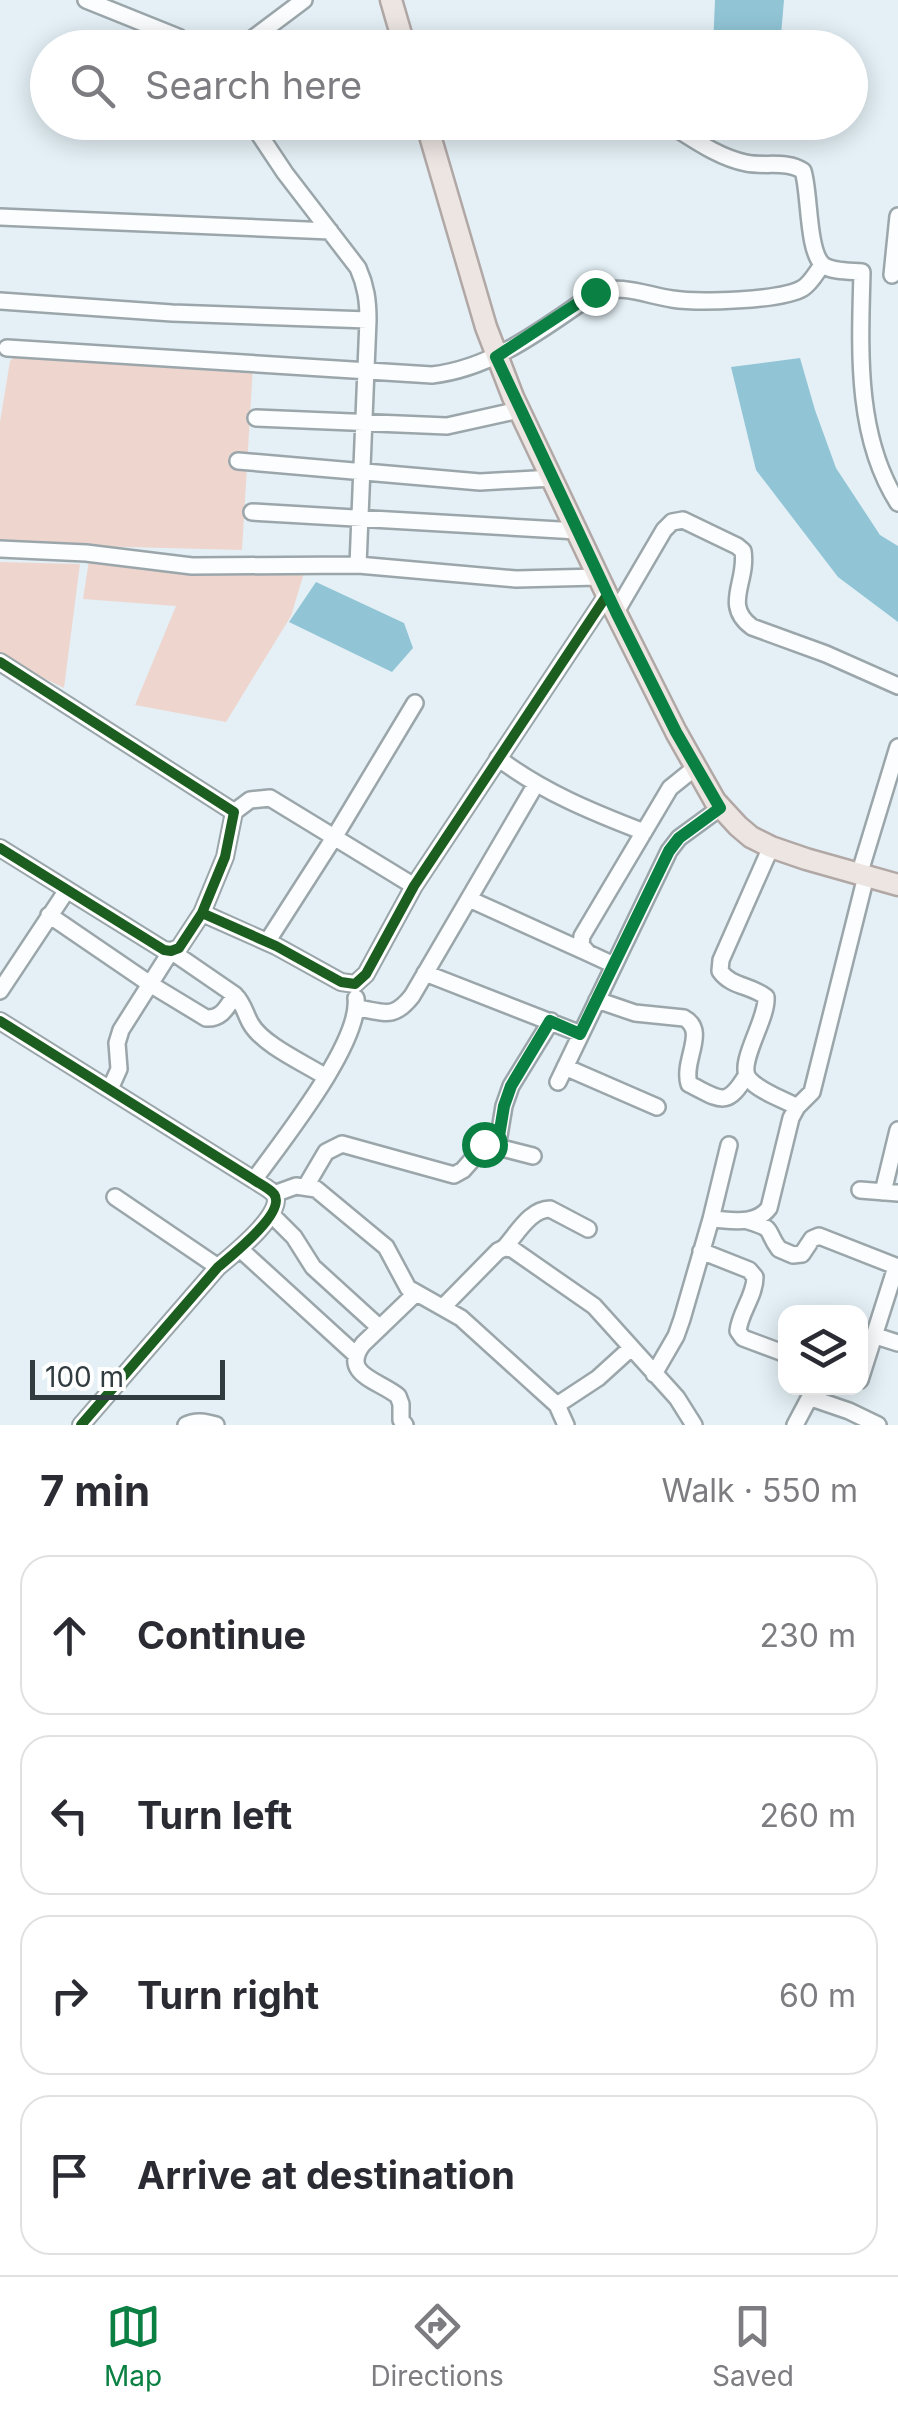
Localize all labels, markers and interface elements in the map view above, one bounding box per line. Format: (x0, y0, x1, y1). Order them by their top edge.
search box (30, 30, 868, 140)
icon: search (65, 58, 120, 113)
text: Search here (145, 62, 362, 108)
route end (573, 270, 619, 316)
route start (462, 1122, 508, 1168)
map controls (778, 1305, 868, 1395)
button: layers (778, 1305, 868, 1395)
scale bar (30, 1355, 225, 1400)
text: 100 m (45, 1360, 124, 1394)
text: 7 min (40, 1465, 150, 1516)
text: Walk · 550 m (661, 1471, 858, 1510)
icon: ahead (42, 1608, 97, 1663)
text: Continue (137, 1612, 306, 1658)
text: 230 m (760, 1616, 856, 1655)
icon: left (42, 1788, 97, 1843)
text: Turn left (137, 1792, 292, 1838)
text: 260 m (759, 1796, 856, 1835)
icon: right (42, 1968, 97, 2023)
text: Turn right (137, 1972, 319, 2018)
text: 60 m (779, 1976, 856, 2015)
icon: arrive (42, 2148, 97, 2203)
text: Arrive at destination (137, 2152, 515, 2198)
tab: Map (104, 2299, 162, 2393)
tab: Directions (370, 2299, 504, 2393)
tab: Saved (712, 2299, 794, 2393)

